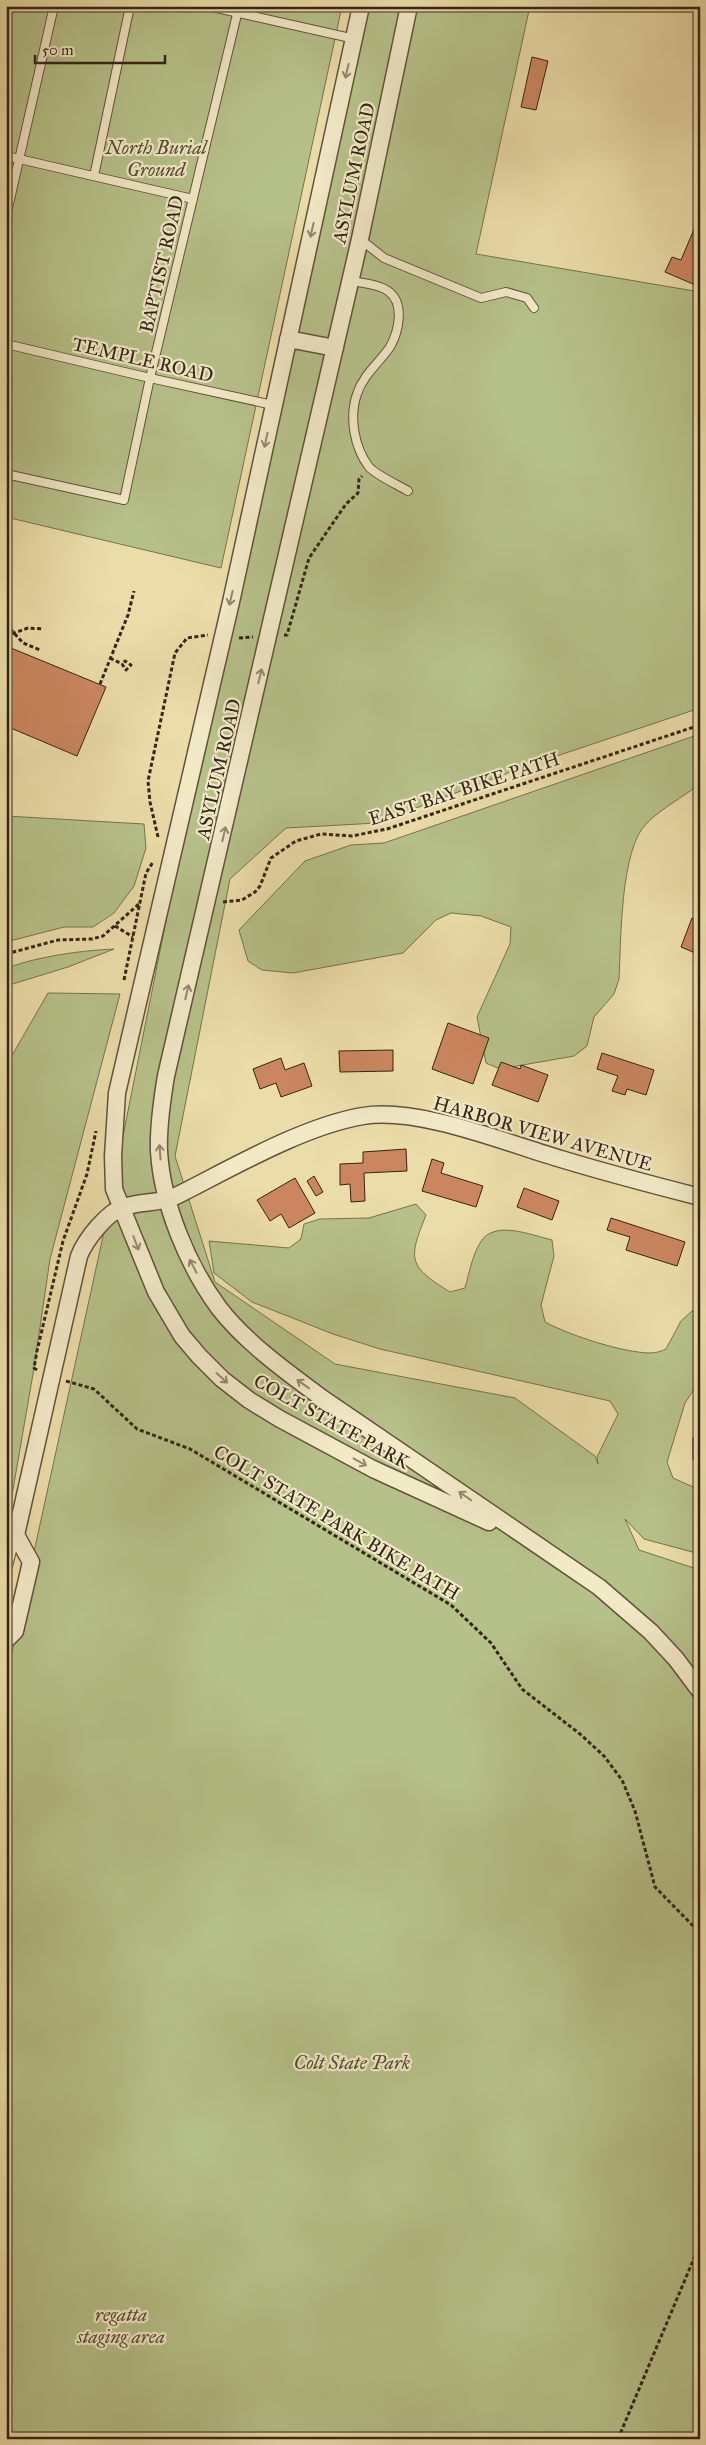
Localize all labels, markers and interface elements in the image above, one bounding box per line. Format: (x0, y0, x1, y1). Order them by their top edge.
scale bar (35, 32, 165, 64)
text: 50 m (42, 41, 74, 59)
one-way arrow (342, 63, 352, 79)
street label: ASYLUM ROAD (327, 101, 380, 247)
park label: North Burial Ground (104, 136, 208, 181)
street label: BAPTIST ROAD (134, 193, 189, 335)
one-way arrow (307, 221, 316, 237)
street label: TEMPLE ROAD (70, 332, 216, 387)
one-way arrow (261, 431, 270, 447)
one-way arrow (226, 590, 236, 606)
one-way arrow (256, 668, 265, 684)
street label: ASYLUM ROAD (191, 697, 246, 843)
street label: EAST BAY BIKE PATH (366, 747, 563, 830)
one-way arrow (220, 827, 229, 843)
one-way arrow (183, 985, 192, 1001)
street label: HARBOR VIEW AVENUE (431, 1091, 655, 1176)
one-way arrow (156, 1144, 165, 1160)
one-way arrow (132, 1234, 141, 1250)
one-way arrow (188, 1259, 197, 1274)
street label: COLT STATE PARK (250, 1369, 414, 1474)
one-way arrow (215, 1372, 228, 1384)
one-way arrow (296, 1378, 310, 1389)
street label: COLT STATE PARK BIKE PATH (210, 1440, 464, 1605)
one-way arrow (353, 1457, 368, 1467)
one-way arrow (458, 1491, 472, 1501)
park label: Colt State Park (294, 2051, 411, 2074)
park label: regatta staging area (76, 2303, 165, 2348)

